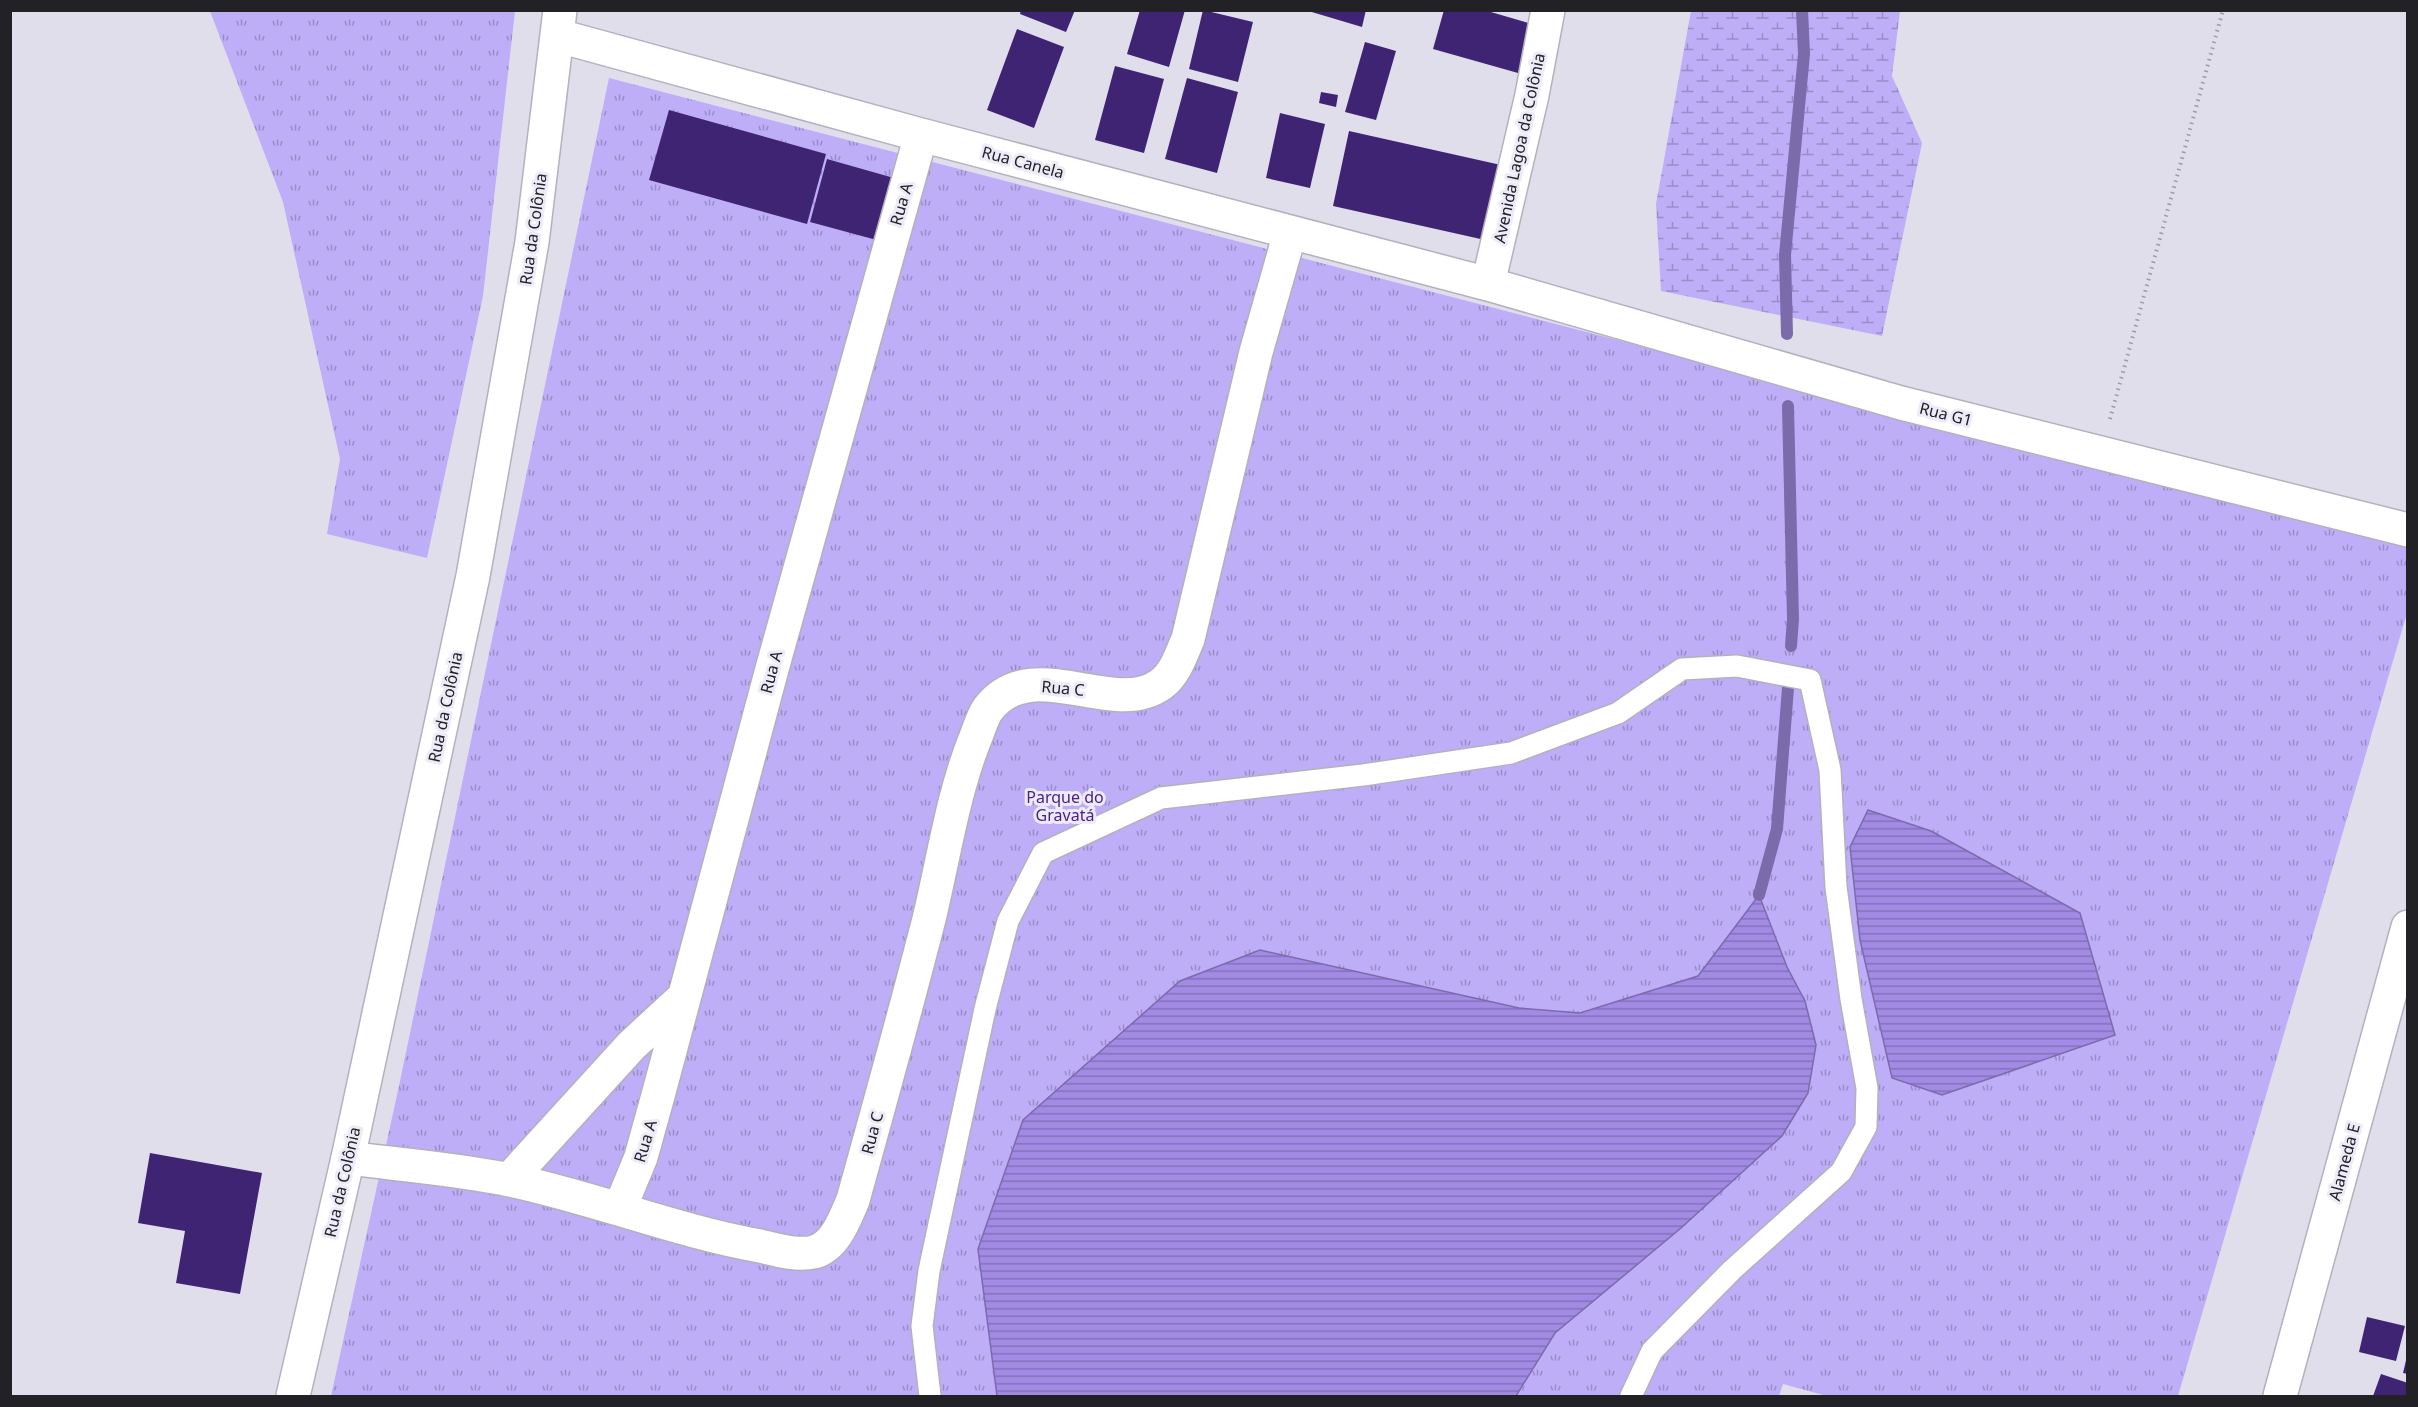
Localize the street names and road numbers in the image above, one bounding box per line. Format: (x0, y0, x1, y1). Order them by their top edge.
street label: Avenida Lagoa da Colônia (1488, 51, 1550, 245)
street label: Rua Canela (980, 140, 1066, 184)
street label: Rua da Colônia (514, 172, 552, 286)
street label: Rua A (884, 179, 918, 228)
street label: Rua G1 (1917, 397, 1975, 431)
street label: Rua A (755, 648, 787, 696)
street label: Rua da Colônia (423, 650, 467, 764)
street label: Rua C (1041, 675, 1085, 701)
street label: Rua C (856, 1109, 888, 1157)
street label: Rua A (628, 1116, 662, 1165)
street label: Alameda E (2323, 1121, 2365, 1203)
street label: Rua da Colônia (319, 1125, 365, 1239)

